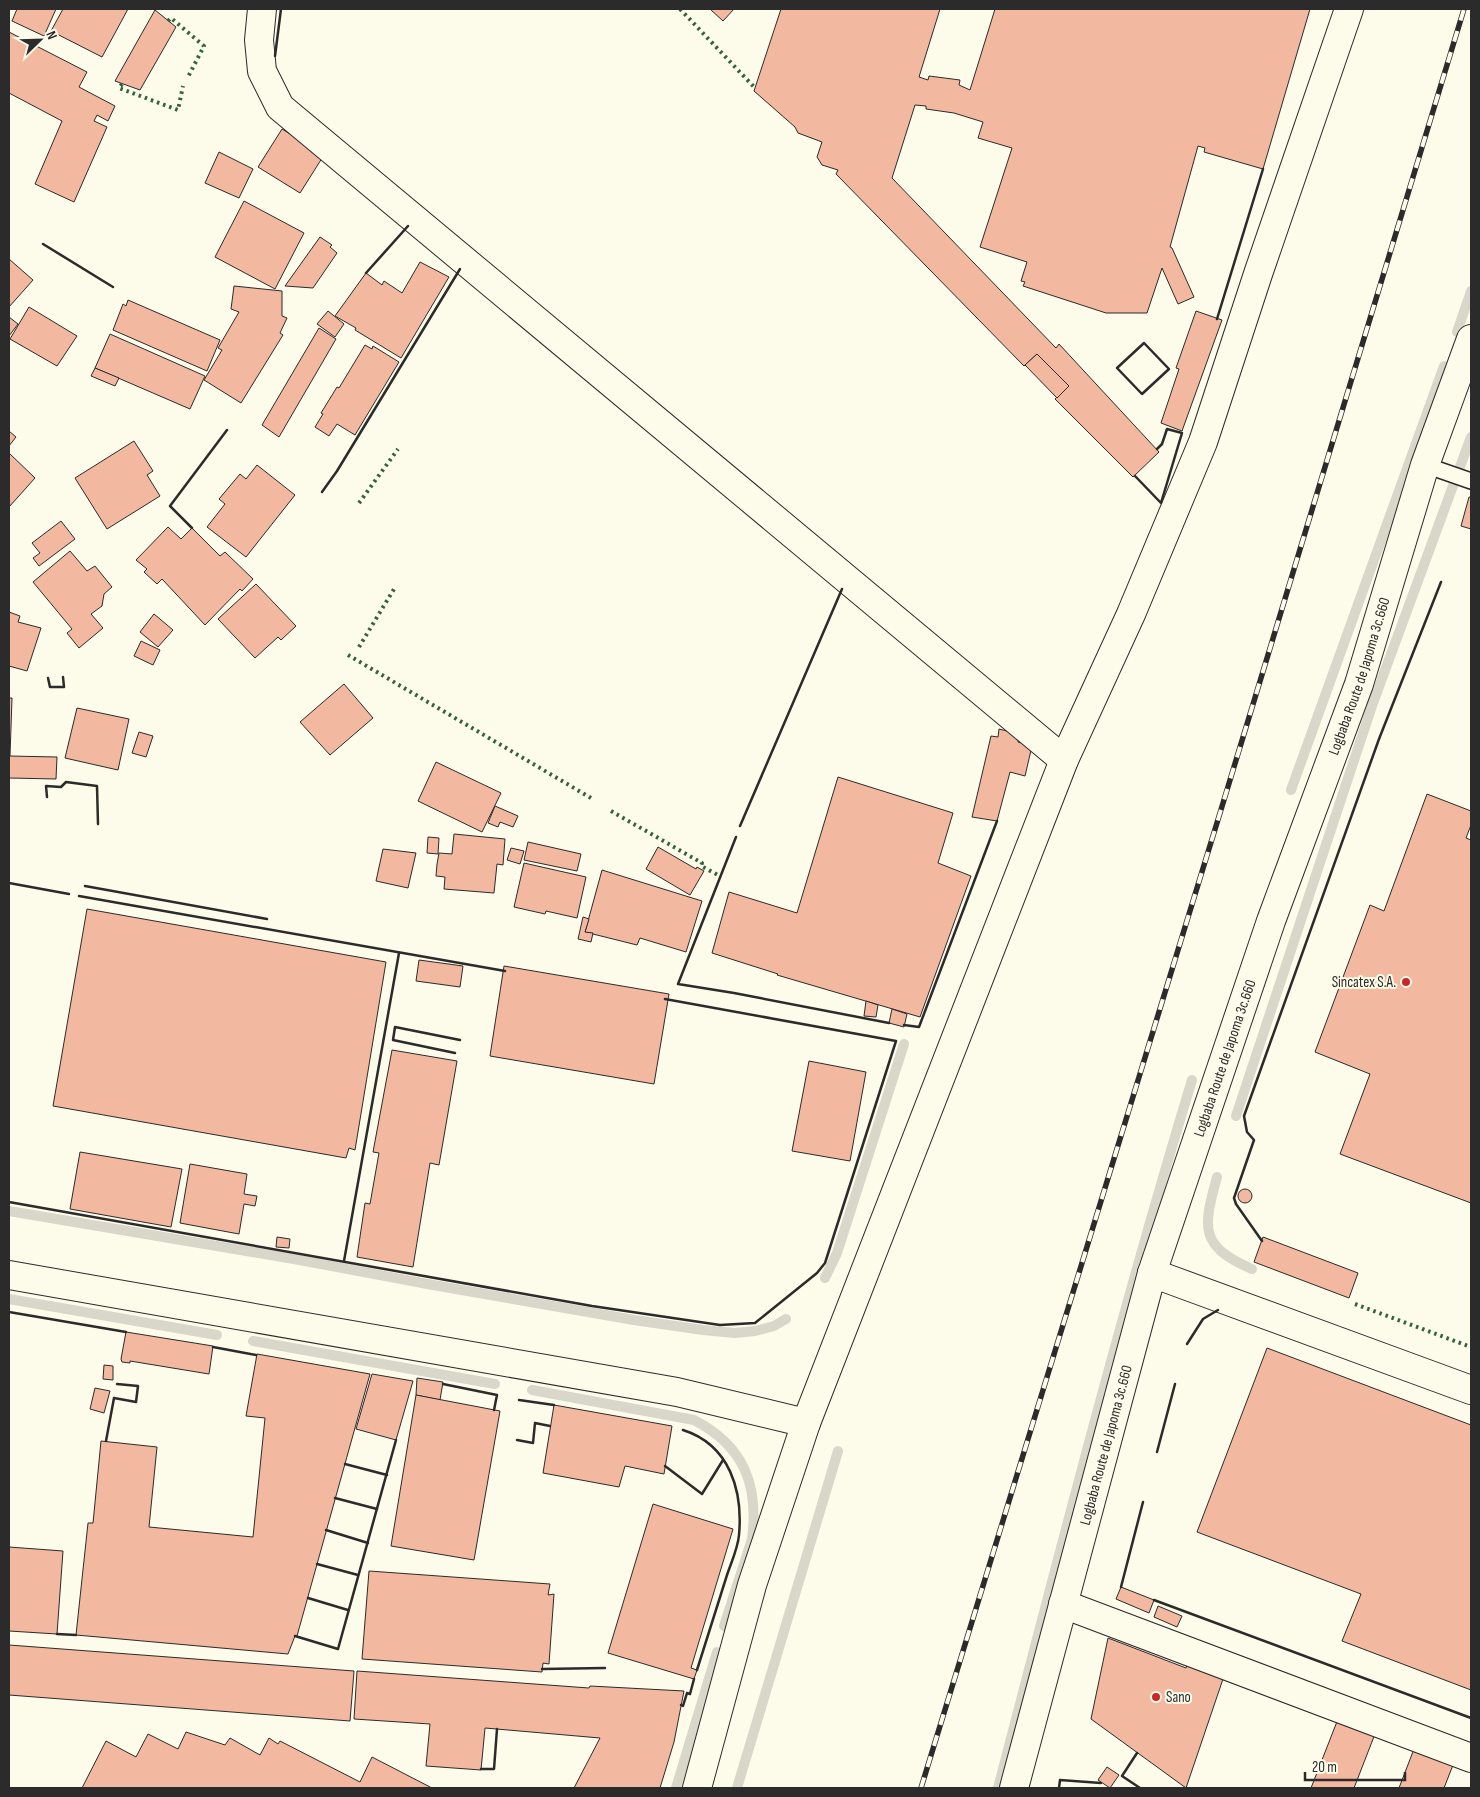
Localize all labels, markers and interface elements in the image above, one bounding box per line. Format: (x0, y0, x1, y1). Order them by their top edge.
north arrow (15, 15, 65, 65)
text: N (42, 28, 61, 42)
street label: Logbaba Route de Japoma 3c.660 (1324, 595, 1395, 758)
place label: Sincatex S.A. (1332, 973, 1396, 992)
marker: Sincatex S.A. (1400, 976, 1412, 988)
street label: Logbaba Route de Japoma 3c.660 (1190, 977, 1261, 1139)
street label: Logbaba Route de Japoma 3c.660 (1076, 1363, 1137, 1527)
place label: Sano (1166, 1688, 1191, 1707)
marker: Sano (1150, 1691, 1162, 1703)
scale bar (1305, 1750, 1405, 1782)
text: 20 m (1312, 1758, 1337, 1777)

